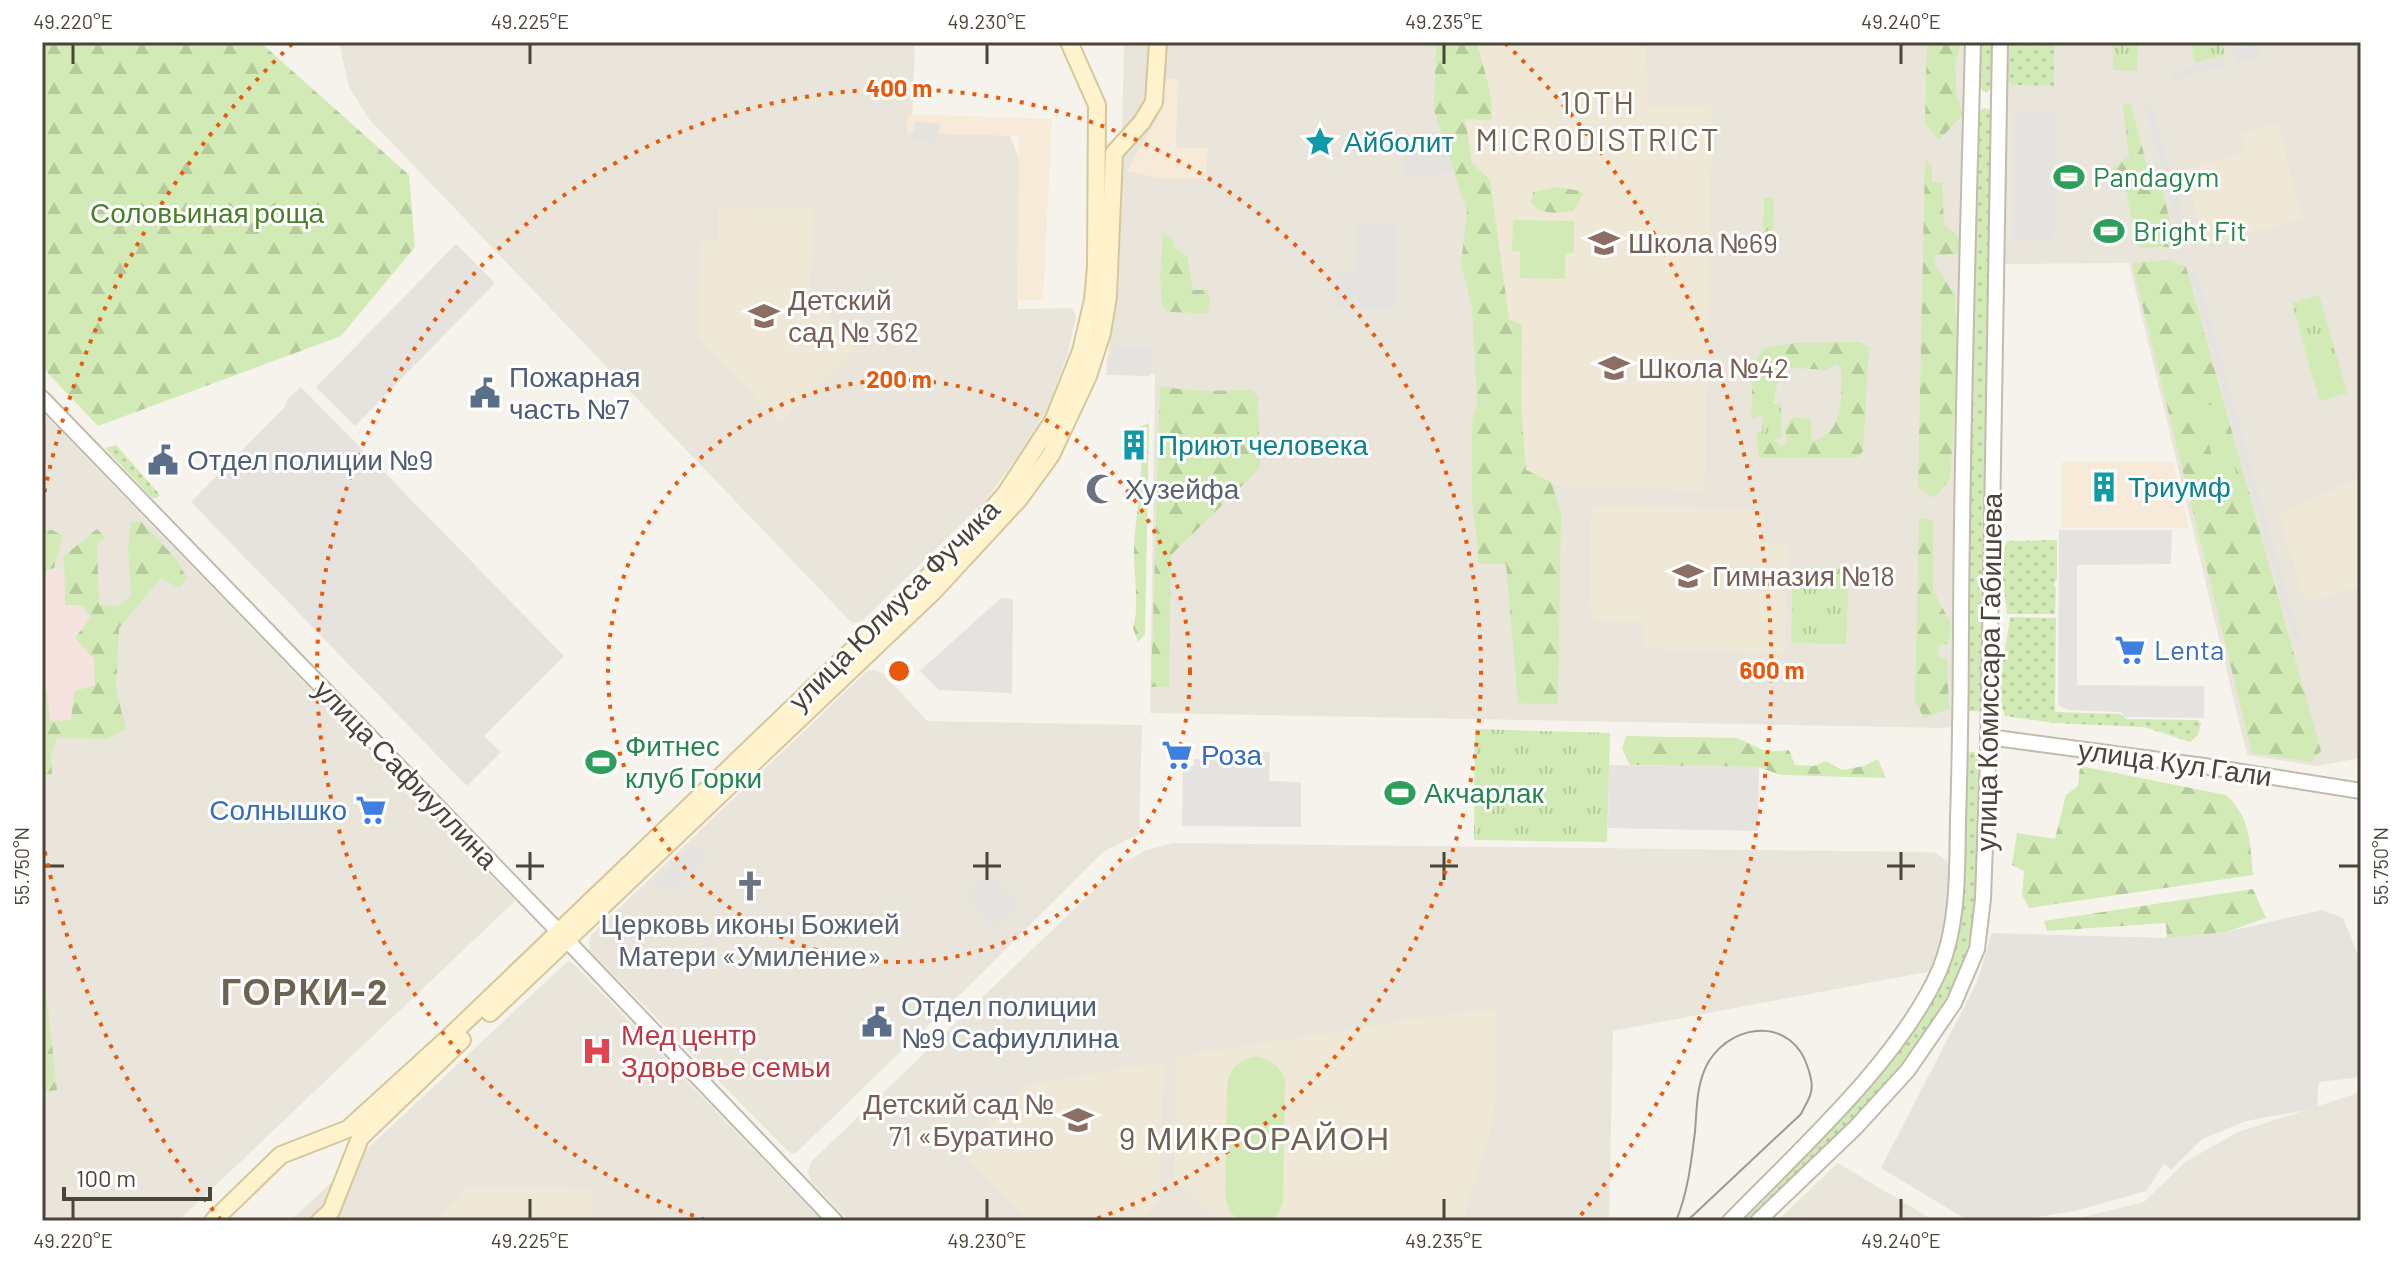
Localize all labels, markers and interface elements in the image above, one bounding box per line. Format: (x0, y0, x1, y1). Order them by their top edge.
text: 49.220°E (33, 9, 113, 33)
text: 49.225°E (491, 9, 569, 33)
text: 49.230°E (948, 9, 1026, 33)
text: 49.235°E (1405, 9, 1483, 33)
text: 49.240°E (1861, 9, 1941, 33)
text: 400 m (866, 73, 932, 102)
district label: 10TH MICRODISTRICT (1475, 82, 1721, 157)
place label: Айболит (1344, 124, 1454, 158)
place icon: Айболит (1303, 125, 1337, 159)
place label: Pandagym (2093, 159, 2219, 193)
sports icon: Pandagym (2052, 160, 2086, 194)
park label: Соловьиная роща (90, 195, 324, 229)
place label: Bright Fit (2133, 213, 2247, 247)
sports icon: Bright Fit (2092, 214, 2126, 248)
place label: Школа №69 (1628, 225, 1778, 259)
school or university icon: Школа №69 (1587, 226, 1621, 260)
place label: Детский сад № 362 (788, 282, 919, 348)
school or university icon: Детский сад № 362 (747, 299, 781, 333)
place label: Школа №42 (1638, 350, 1789, 384)
school or university icon: Школа №42 (1597, 351, 1631, 385)
place label: Пожарная часть №7 (509, 359, 640, 425)
text: 200 m (866, 364, 932, 393)
public building icon: Пожарная часть №7 (468, 376, 502, 410)
place label: Приют человека (1158, 427, 1369, 461)
building icon: Приют человека (1117, 428, 1151, 462)
place label: Отдел полиции №9 (187, 442, 433, 476)
public building icon: Отдел полиции №9 (146, 443, 180, 477)
place label: Триумф (2128, 469, 2231, 503)
building icon: Триумф (2087, 470, 2121, 504)
place label: Хузейфа (1125, 471, 1240, 505)
mosque icon: Хузейфа (1084, 472, 1118, 506)
street label: улица Юлиуса Фучика (781, 491, 1006, 717)
street label: улица Комиссара Габишева (1968, 492, 2008, 852)
place label: Гимназия №18 (1712, 558, 1895, 592)
school or university icon: Гимназия №18 (1671, 559, 1705, 593)
place label: Lenta (2154, 632, 2224, 666)
supermarket icon: Lenta (2113, 633, 2147, 667)
text: 600 m (1739, 655, 1805, 684)
centre of rings (885, 657, 913, 685)
street label: улица Сафиуллина (308, 672, 506, 875)
place label: Фитнес клуб Горки (625, 728, 762, 794)
street label: улица Кул Гали (2076, 732, 2274, 792)
place label: Роза (1201, 737, 1263, 771)
supermarket icon: Роза (1160, 738, 1194, 772)
sports icon: Фитнес клуб Горки (584, 745, 618, 779)
place label: Акчарлак (1424, 775, 1545, 809)
sports icon: Акчарлак (1383, 776, 1417, 810)
place label: Солнышко (209, 792, 347, 826)
supermarket icon: Солнышко (354, 793, 388, 827)
text: 55.750°N (9, 827, 33, 905)
text: 55.750°N (2368, 827, 2392, 905)
church icon: Церковь иконы Божией Матери «Умиление» (733, 869, 767, 903)
place label: Церковь иконы Божией Матери «Умиление» (600, 906, 900, 972)
district label: ГОРКИ-2 (221, 969, 389, 1012)
place label: Отдел полиции №9 Сафиуллина (901, 988, 1119, 1054)
public building icon: Отдел полиции №9 Сафиуллина (860, 1005, 894, 1039)
place label: Мед центр Здоровье семьи (621, 1017, 831, 1083)
hospital icon: Мед центр Здоровье семьи (580, 1034, 614, 1068)
place label: Детский сад № 71 «Буратино (863, 1086, 1054, 1152)
school or university icon: Детский сад № 71 «Буратино (1061, 1103, 1095, 1137)
district label: 9 МИКРОРАЙОН (1119, 1118, 1391, 1156)
scale bar (64, 1151, 210, 1201)
text: 100 m (76, 1163, 136, 1192)
text: 49.220°E (33, 1228, 113, 1252)
text: 49.225°E (491, 1228, 569, 1252)
text: 49.230°E (948, 1228, 1026, 1252)
text: 49.235°E (1405, 1228, 1483, 1252)
text: 49.240°E (1861, 1228, 1941, 1252)

